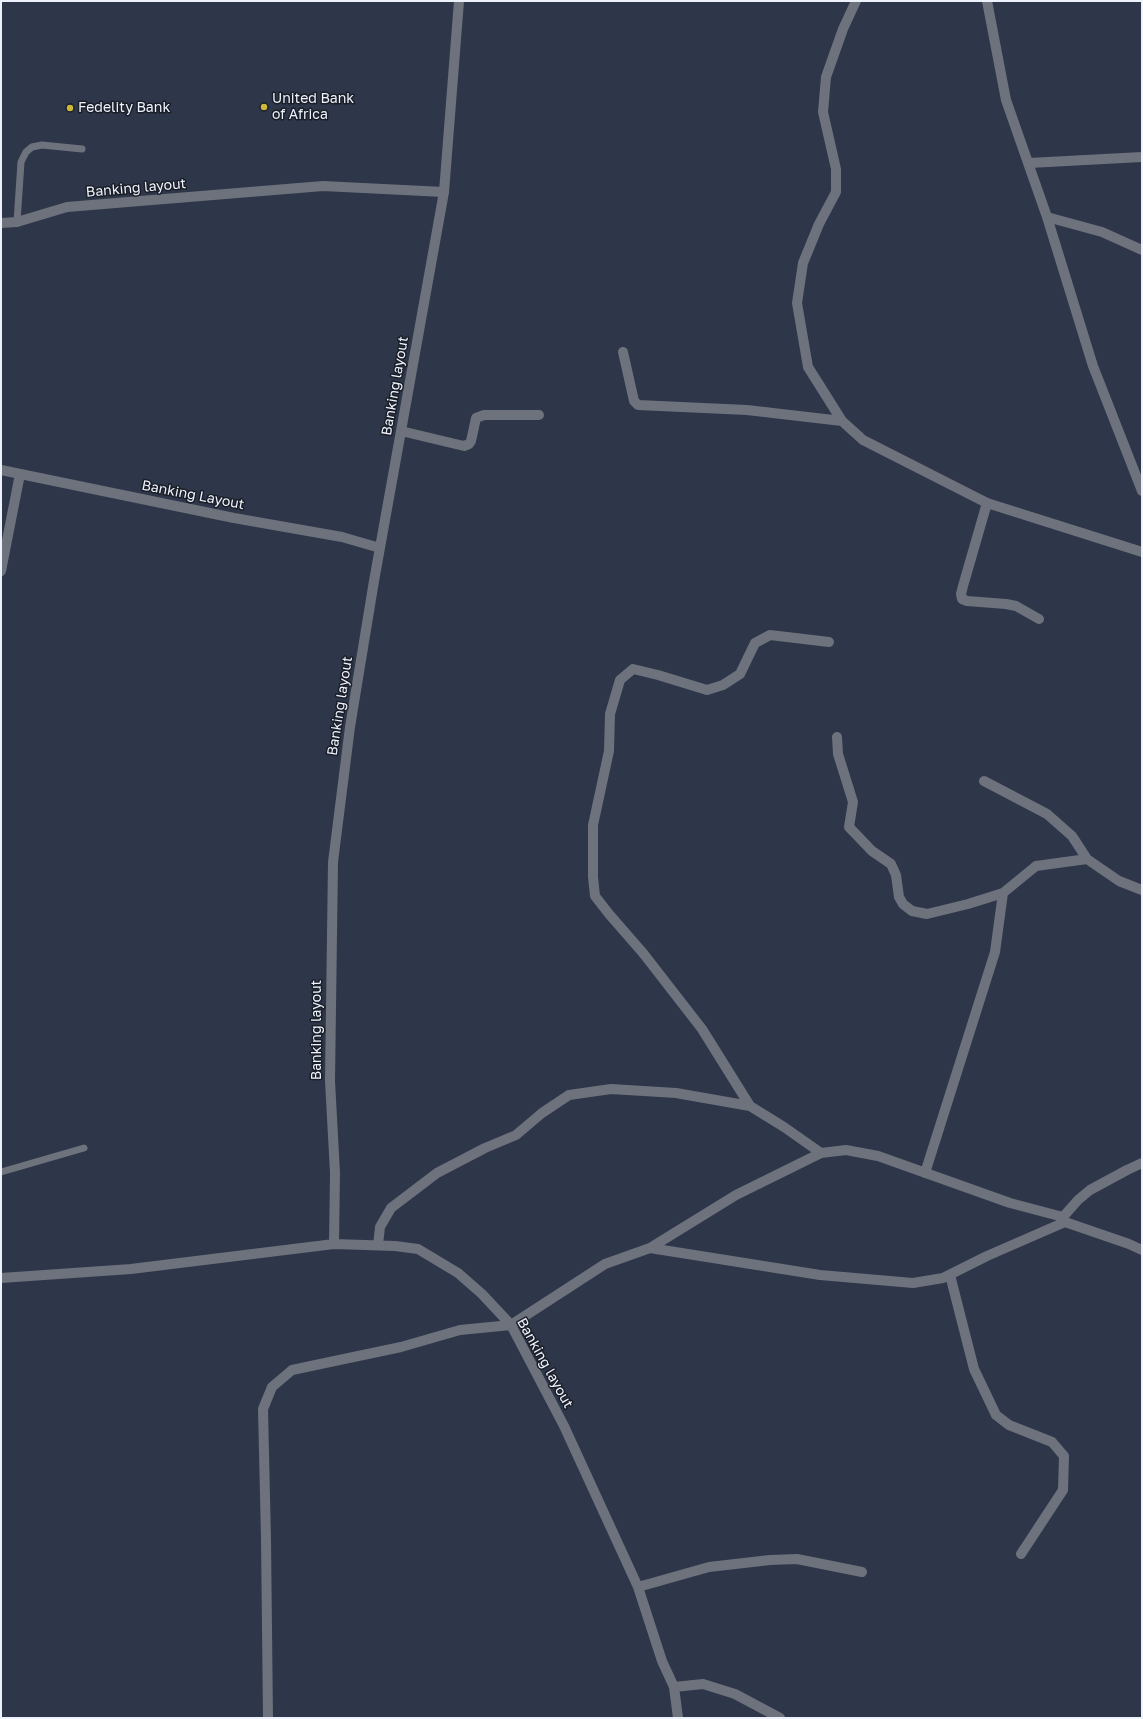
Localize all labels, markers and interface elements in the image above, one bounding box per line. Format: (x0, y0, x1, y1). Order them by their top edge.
place label: United Bank of Africa (272, 91, 354, 124)
place label: Fedelity Bank (78, 100, 170, 116)
marker: United Bank of Africa (259, 102, 269, 112)
marker: Fedelity Bank (65, 103, 75, 113)
street label: Banking layout (85, 175, 187, 201)
street label: Banking layout (378, 335, 412, 437)
street label: Banking Layout (140, 477, 246, 513)
street label: Banking layout (324, 655, 356, 757)
street label: Banking layout (309, 980, 325, 1080)
street label: Banking layout (513, 1315, 577, 1411)

